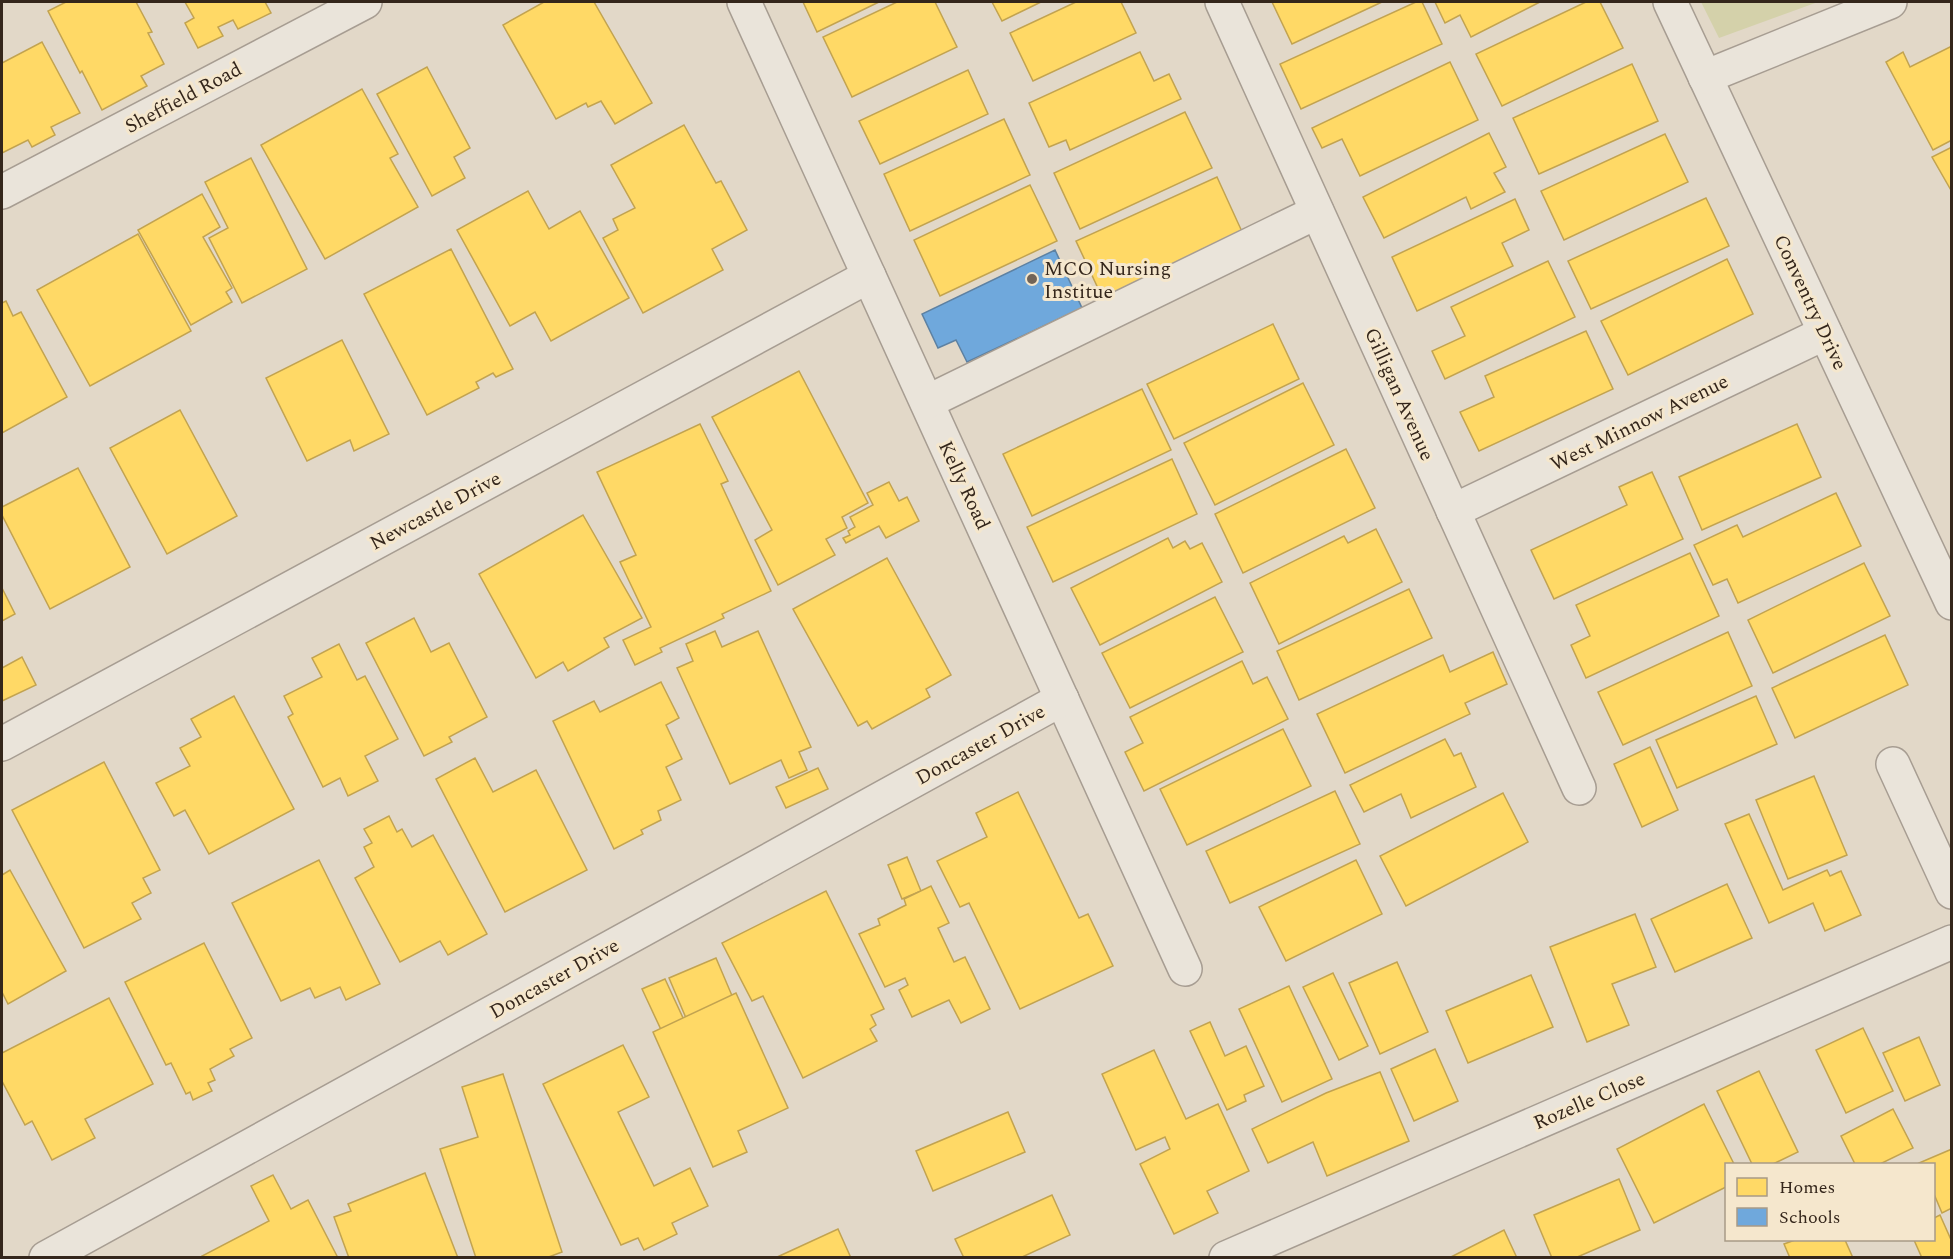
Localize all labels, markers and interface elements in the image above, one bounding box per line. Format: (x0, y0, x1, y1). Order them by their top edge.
street label: Sheffield Road (120, 54, 247, 141)
street label: Conventry Drive (1766, 230, 1855, 375)
place label: MCO Nursing Institue (1044, 254, 1171, 307)
marker: MCO Nursing Institue (1025, 272, 1039, 286)
street label: Gilligan Avenue (1356, 323, 1442, 466)
street label: West Minnow Avenue (1545, 367, 1734, 479)
street label: Kelly Road (930, 436, 998, 535)
street label: Newcastle Drive (364, 464, 507, 558)
street label: Doncaster Drive (910, 697, 1051, 793)
street label: Doncaster Drive (484, 931, 625, 1027)
street label: Rozelle Close (1529, 1064, 1650, 1138)
legend (1725, 1163, 1935, 1241)
text: Homes (1779, 1174, 1835, 1201)
text: Schools (1779, 1204, 1841, 1231)

